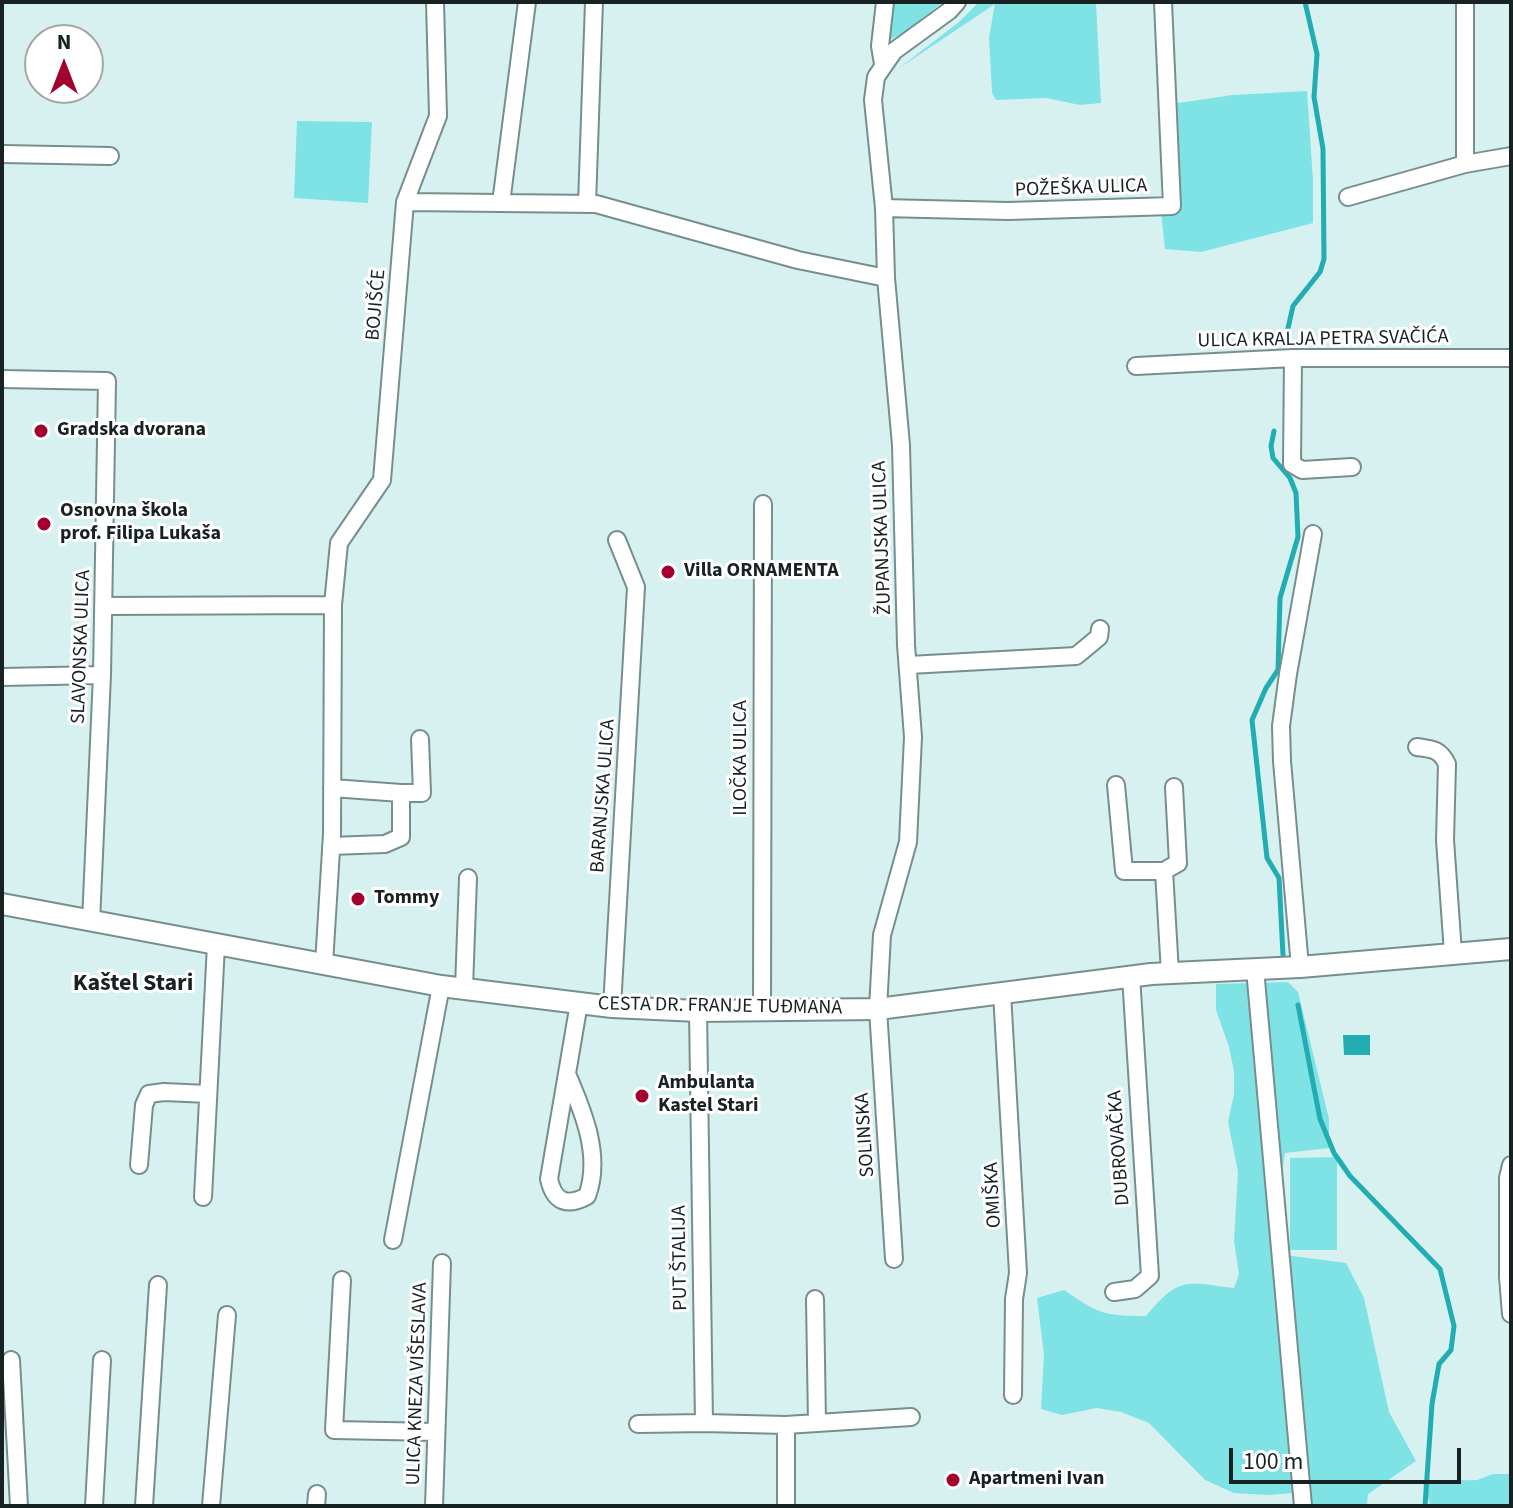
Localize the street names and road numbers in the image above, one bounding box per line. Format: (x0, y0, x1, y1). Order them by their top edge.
street label: POŽEŠKA ULICA (1014, 175, 1148, 203)
street label: BOJIŠĆE (362, 268, 392, 342)
street label: ULICA KRALJA PETRA SVAČIĆA (1197, 326, 1449, 354)
street label: ŽUPANJSKA ULICA (868, 460, 898, 616)
street label: SLAVONSKA ULICA (67, 569, 97, 725)
street label: ILOČKA ULICA (730, 700, 754, 816)
street label: BARANJSKA ULICA (587, 718, 621, 874)
street label: CESTA DR. FRANJE TUĐMANA (598, 993, 842, 1021)
street label: DUBROVAČKA (1104, 1089, 1136, 1207)
street label: SOLINSKA (851, 1092, 881, 1178)
street label: OMIŠKA (980, 1161, 1008, 1229)
street label: PUT ŠTALIJA (668, 1205, 694, 1311)
street label: ULICA KNEZA VIŠESLAVA (402, 1282, 434, 1486)

